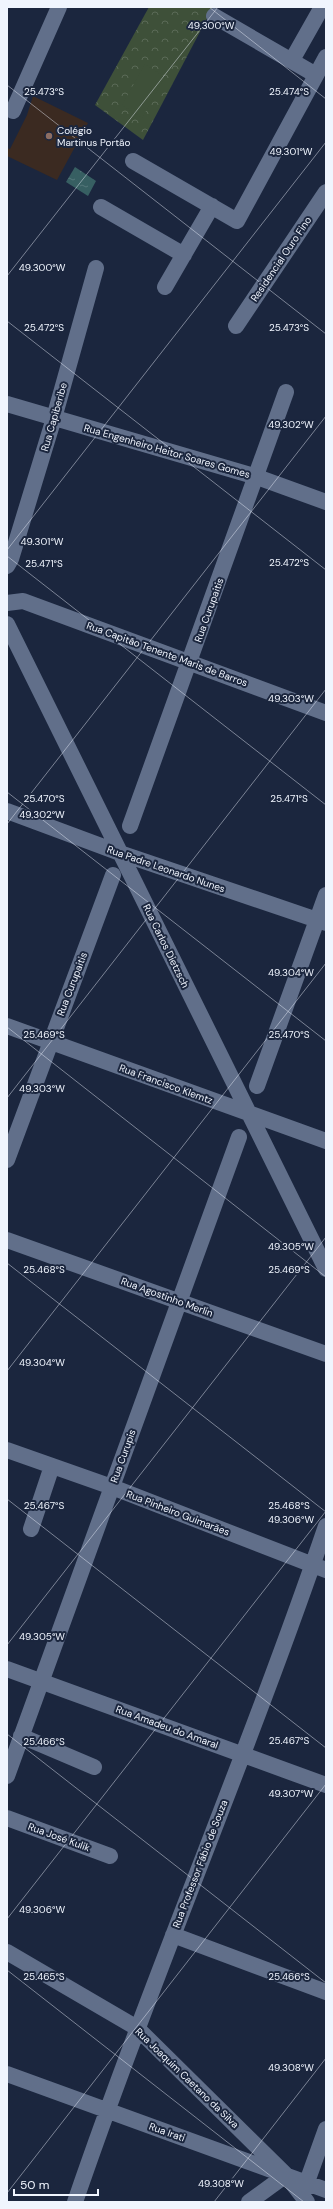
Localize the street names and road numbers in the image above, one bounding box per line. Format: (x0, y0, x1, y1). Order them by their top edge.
street label: Residencial Ouro Fino (248, 214, 314, 304)
street label: Rua Capiberibe (38, 381, 70, 453)
street label: Rua Engenheiro Heitor Soares Gomes (83, 421, 251, 481)
street label: Rua Curupaitis (191, 576, 227, 644)
street label: Rua Capitão Tenente Maris de Barros (85, 619, 249, 689)
street label: Rua Padre Leonardo Nunes (105, 843, 227, 895)
street label: Rua Carlos Dietzsch (140, 902, 192, 990)
street label: Rua Curupaitis (54, 950, 90, 1018)
street label: Rua Francisco Klemtz (117, 1061, 215, 1107)
street label: Rua Agostinho Merlin (119, 1274, 215, 1320)
street label: Rua Curupis (107, 1428, 139, 1484)
street label: Rua Pinheiro Guimarães (125, 1487, 231, 1539)
street label: Rua Amadeu do Amaral (114, 1702, 220, 1752)
street label: Rua Professor Fábio de Souza (170, 1798, 230, 1930)
street label: Rua José Kulik (26, 1820, 92, 1854)
street label: Rua Joaquim Caetano da Silva (132, 2025, 242, 2131)
street label: Rua Irati (147, 2119, 187, 2145)

